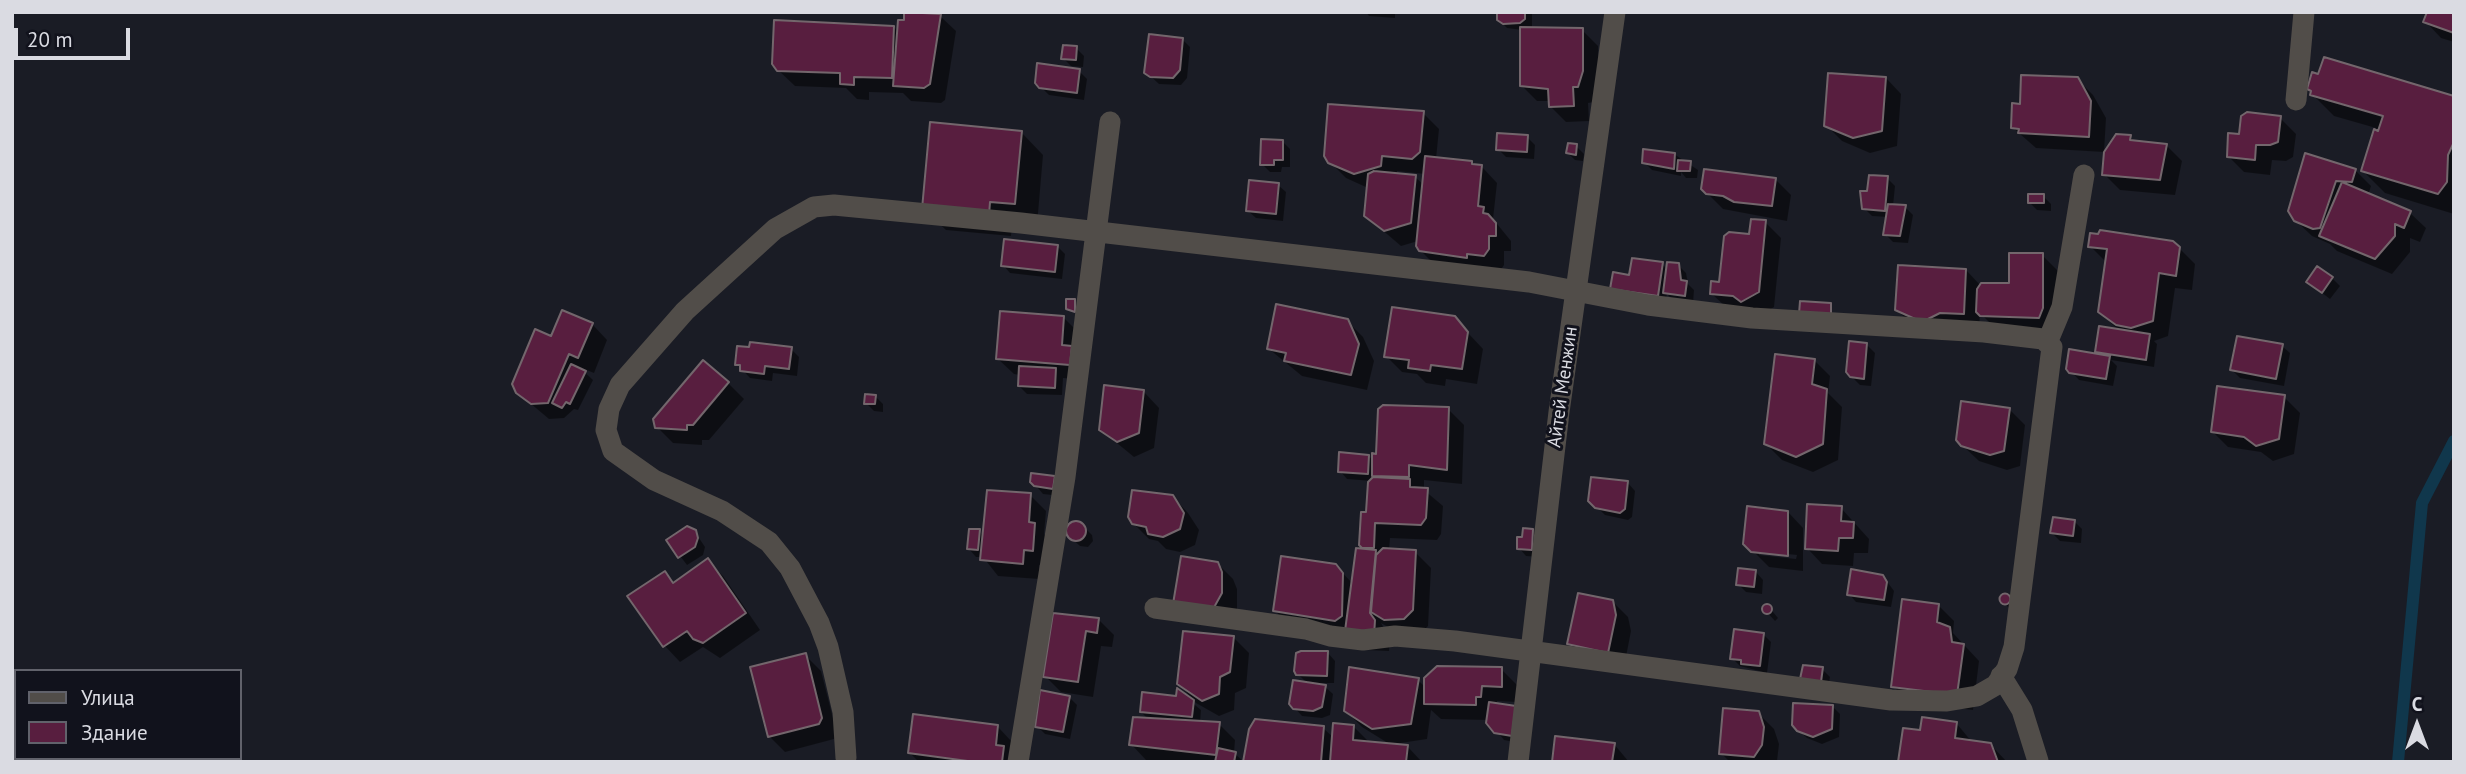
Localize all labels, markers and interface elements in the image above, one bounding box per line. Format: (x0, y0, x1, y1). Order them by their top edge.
scale bar (18, 14, 133, 58)
text: 20 m (27, 26, 73, 53)
street label: Айтей Менжин (1543, 325, 1583, 449)
legend (14, 669, 242, 760)
text: Улица (81, 684, 135, 711)
north arrow (2382, 690, 2452, 760)
text: С (2412, 692, 2422, 716)
text: Здание (81, 719, 148, 746)

